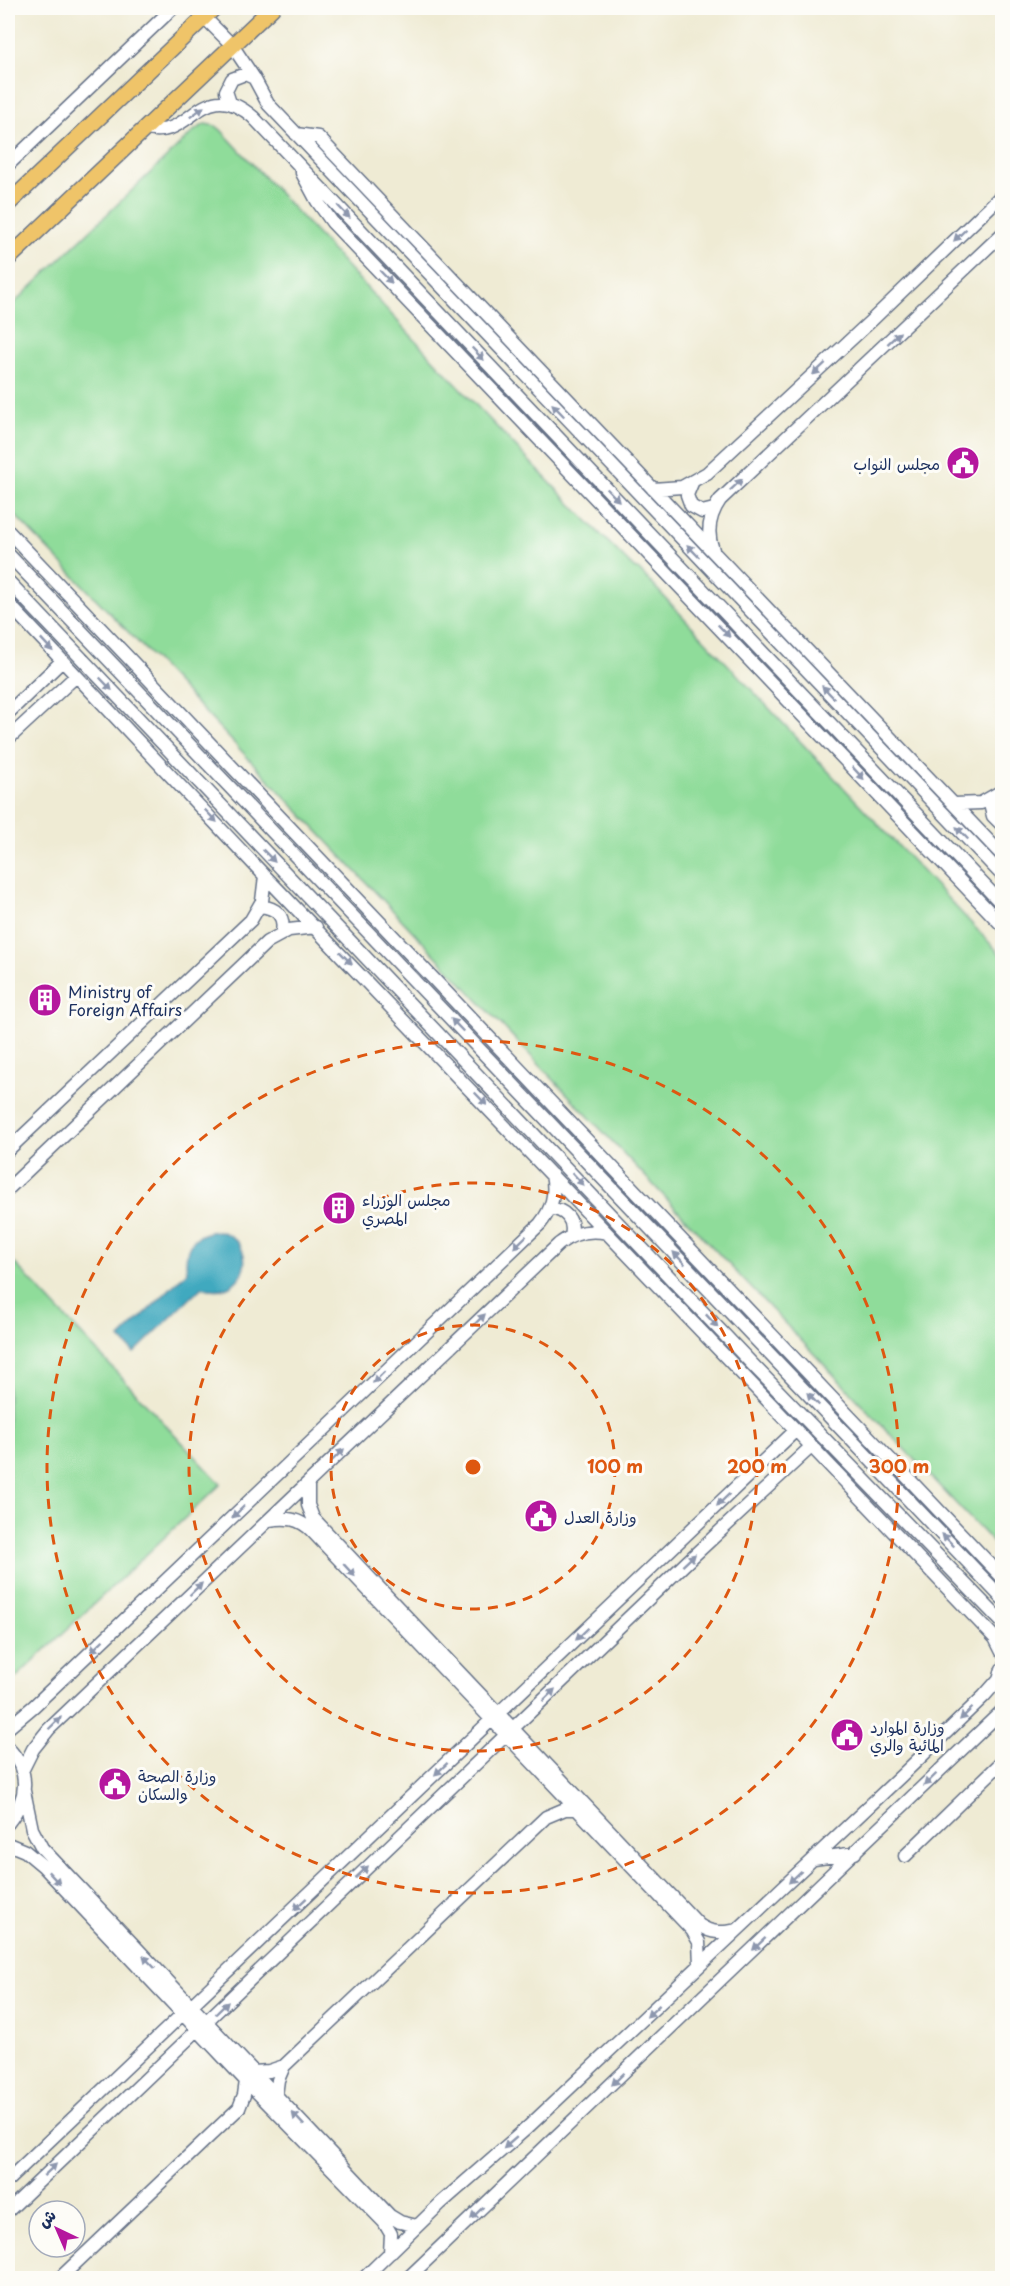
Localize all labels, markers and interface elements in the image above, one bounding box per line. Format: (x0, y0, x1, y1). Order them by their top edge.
one-way arrow (188, 106, 204, 118)
one-way arrow (337, 205, 351, 220)
one-way arrow (953, 228, 968, 242)
one-way arrow (379, 270, 393, 285)
one-way arrow (887, 331, 901, 345)
one-way arrow (471, 346, 485, 360)
one-way arrow (811, 362, 826, 376)
one-way arrow (551, 402, 565, 417)
public building icon: مجلس النواب (945, 445, 981, 481)
place label: مجلس النواب (853, 451, 940, 475)
one-way arrow (729, 478, 743, 492)
one-way arrow (605, 488, 619, 502)
one-way arrow (686, 543, 700, 558)
one-way arrow (716, 624, 730, 638)
one-way arrow (40, 638, 54, 652)
one-way arrow (98, 677, 112, 691)
one-way arrow (821, 685, 835, 699)
one-way arrow (851, 765, 865, 780)
one-way arrow (204, 809, 218, 823)
one-way arrow (955, 825, 969, 840)
one-way arrow (261, 849, 275, 863)
one-way arrow (338, 950, 352, 964)
place label: Ministry of Foreign Affairs (68, 979, 182, 1021)
building icon: Ministry of Foreign Affairs (27, 982, 63, 1018)
one-way arrow (450, 1018, 464, 1033)
one-way arrow (473, 1091, 487, 1105)
one-way arrow (571, 1171, 584, 1186)
place label: مجلس الوزراء المصري (362, 1187, 451, 1230)
building icon: مجلس الوزراء المصري (321, 1190, 357, 1226)
one-way arrow (513, 1235, 528, 1249)
one-way arrow (672, 1251, 686, 1265)
one-way arrow (705, 1313, 719, 1328)
one-way arrow (472, 1314, 486, 1328)
one-way arrow (372, 1370, 387, 1384)
one-way arrow (807, 1392, 821, 1406)
one-way arrow (330, 1448, 344, 1462)
text: 100 m (587, 1452, 643, 1479)
text: 200 m (727, 1452, 787, 1479)
text: 300 m (869, 1452, 929, 1479)
centre of rings (463, 1457, 483, 1477)
one-way arrow (716, 1493, 731, 1507)
public building icon: وزارة العدل (523, 1498, 559, 1534)
one-way arrow (232, 1504, 246, 1518)
place label: وزارة العدل (564, 1504, 637, 1528)
one-way arrow (941, 1532, 955, 1547)
one-way arrow (682, 1553, 697, 1567)
one-way arrow (341, 1563, 355, 1577)
one-way arrow (189, 1582, 204, 1596)
one-way arrow (576, 1627, 590, 1641)
one-way arrow (90, 1639, 105, 1653)
one-way arrow (541, 1688, 555, 1702)
one-way arrow (960, 1706, 974, 1720)
place label: وزارة الموارد المائية والري (870, 1714, 945, 1757)
one-way arrow (47, 1716, 62, 1730)
public building icon: وزارة الموارد المائية والري (829, 1717, 865, 1753)
one-way arrow (434, 1762, 449, 1775)
place label: وزارة الصحة والسكان (138, 1763, 216, 1805)
public building icon: وزارة الصحة والسكان (97, 1766, 133, 1802)
one-way arrow (924, 1773, 938, 1787)
one-way arrow (355, 1865, 370, 1879)
one-way arrow (47, 1870, 60, 1885)
one-way arrow (787, 1870, 802, 1884)
one-way arrow (293, 1896, 307, 1910)
one-way arrow (752, 1937, 767, 1950)
one-way arrow (143, 1955, 156, 1970)
one-way arrow (215, 2001, 229, 2015)
one-way arrow (646, 2003, 660, 2017)
one-way arrow (611, 2071, 625, 2085)
one-way arrow (291, 2111, 305, 2126)
one-way arrow (503, 2136, 518, 2149)
one-way arrow (43, 2164, 57, 2178)
north arrow (27, 2199, 87, 2259)
text: ش (31, 2203, 61, 2232)
one-way arrow (469, 2206, 484, 2220)

